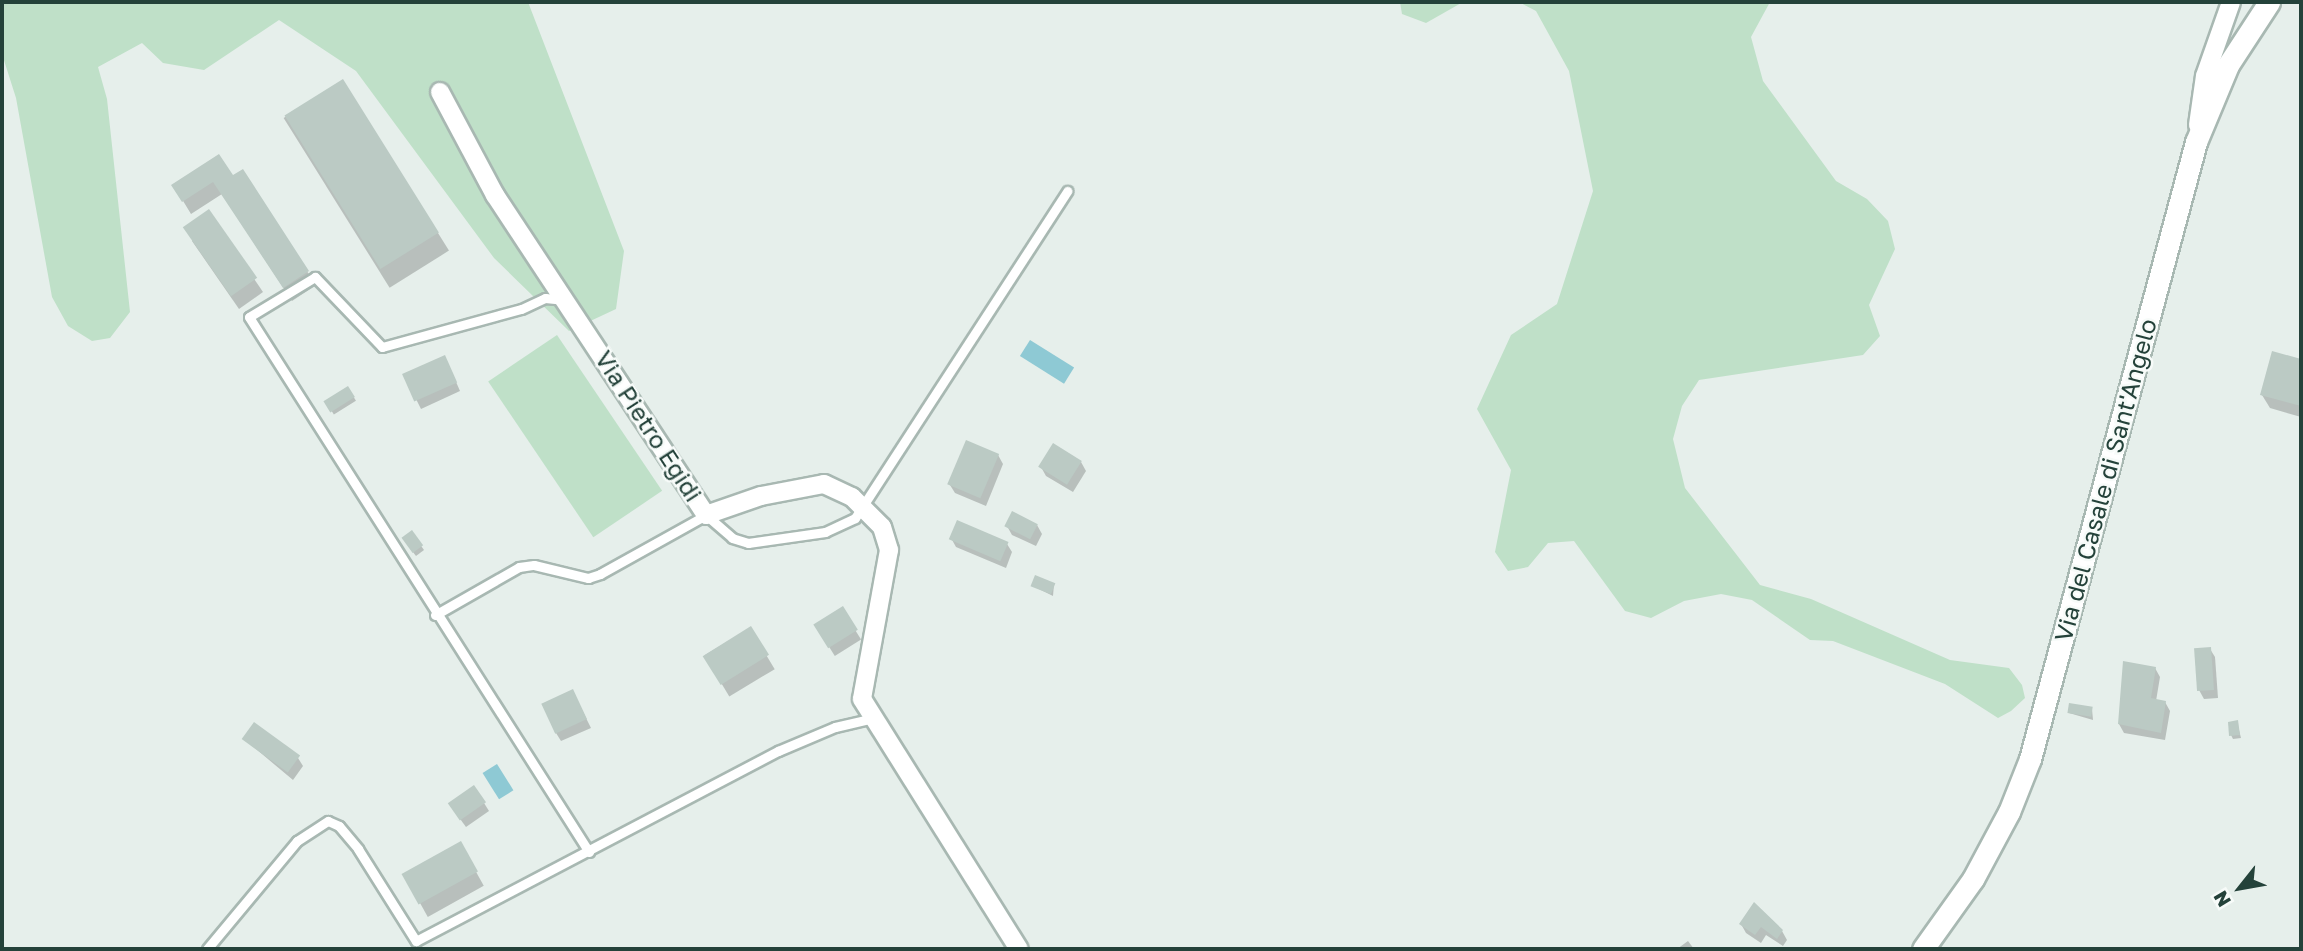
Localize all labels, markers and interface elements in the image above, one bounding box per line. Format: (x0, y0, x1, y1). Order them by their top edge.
street label: Via del Casale di Sant'Angelo (2048, 315, 2162, 645)
street label: Via Pietro Egidi (590, 345, 708, 507)
north arrow (2205, 853, 2275, 923)
text: N (2208, 887, 2235, 911)

